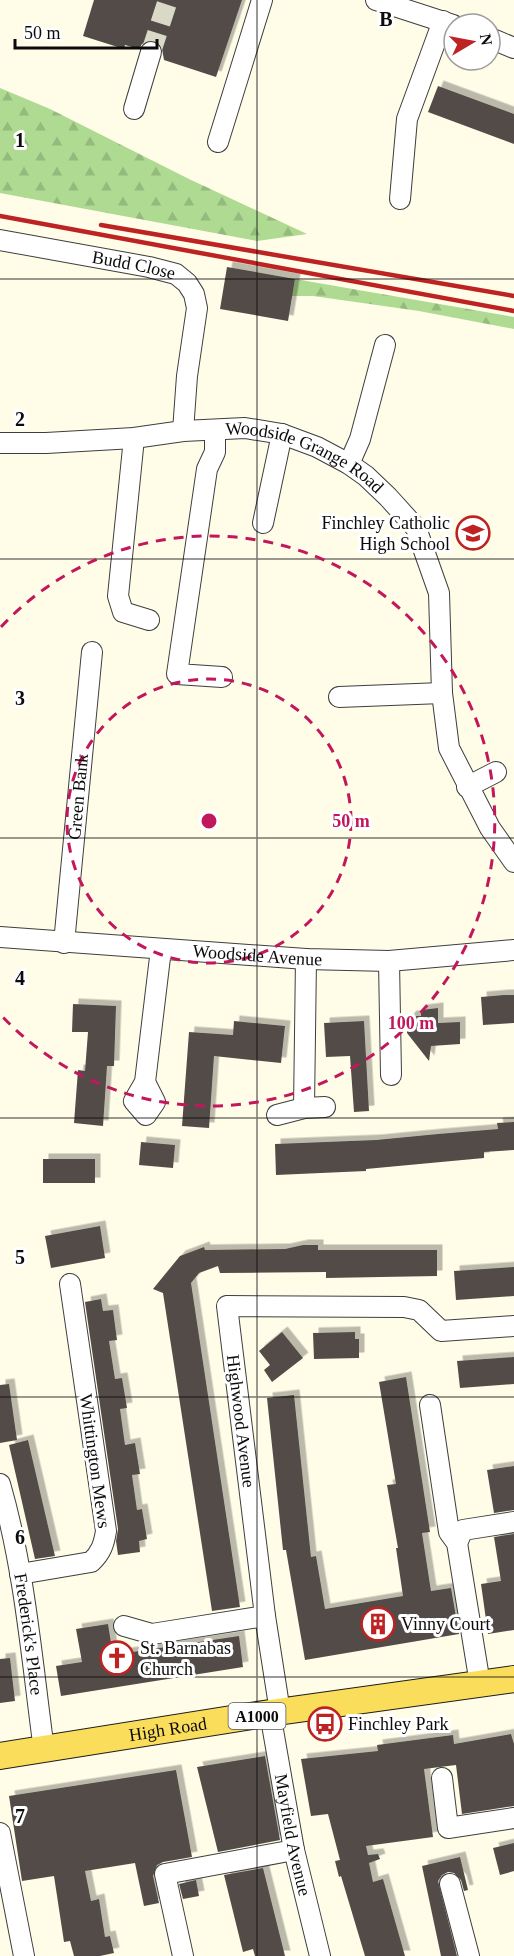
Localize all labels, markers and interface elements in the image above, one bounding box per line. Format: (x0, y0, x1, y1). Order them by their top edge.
text: B (379, 8, 393, 30)
scale bar (15, 12, 158, 50)
north arrow (442, 12, 502, 72)
text: 50 m (24, 23, 61, 43)
text: N (477, 32, 496, 47)
text: 1 (15, 129, 25, 151)
street label: Budd Close (90, 247, 178, 283)
text: 2 (15, 408, 25, 430)
street label: Woodside Grange Road (225, 417, 388, 497)
place label: Finchley Catholic High School (322, 513, 450, 554)
school or university icon: Finchley Catholic High School (455, 515, 491, 551)
text: 3 (15, 687, 25, 709)
street label: Green Bank (64, 753, 92, 841)
centre of rings (199, 811, 219, 831)
text: 50 m (332, 811, 370, 831)
street label: Woodside Avenue (192, 941, 322, 969)
text: 4 (15, 967, 25, 989)
text: 100 m (388, 1013, 434, 1033)
text: 5 (15, 1246, 25, 1268)
street label: Highwood Avenue (223, 1353, 259, 1489)
street label: Whittington Mews (76, 1393, 114, 1529)
text: 6 (15, 1526, 25, 1548)
street label: Frederick's Place (10, 1572, 47, 1696)
building icon: Vinny Court (360, 1606, 396, 1642)
place label: Vinny Court (401, 1614, 490, 1634)
place label: St. Barnabas Church (140, 1638, 231, 1679)
church icon: St. Barnabas Church (99, 1640, 135, 1676)
road number: A1000 (228, 1703, 286, 1729)
bus stop icon: Finchley Park (307, 1706, 343, 1742)
street label: High Road (128, 1713, 208, 1745)
place label: Finchley Park (348, 1714, 449, 1734)
street label: Mayfield Avenue (271, 1772, 315, 1898)
text: 7 (15, 1805, 25, 1827)

